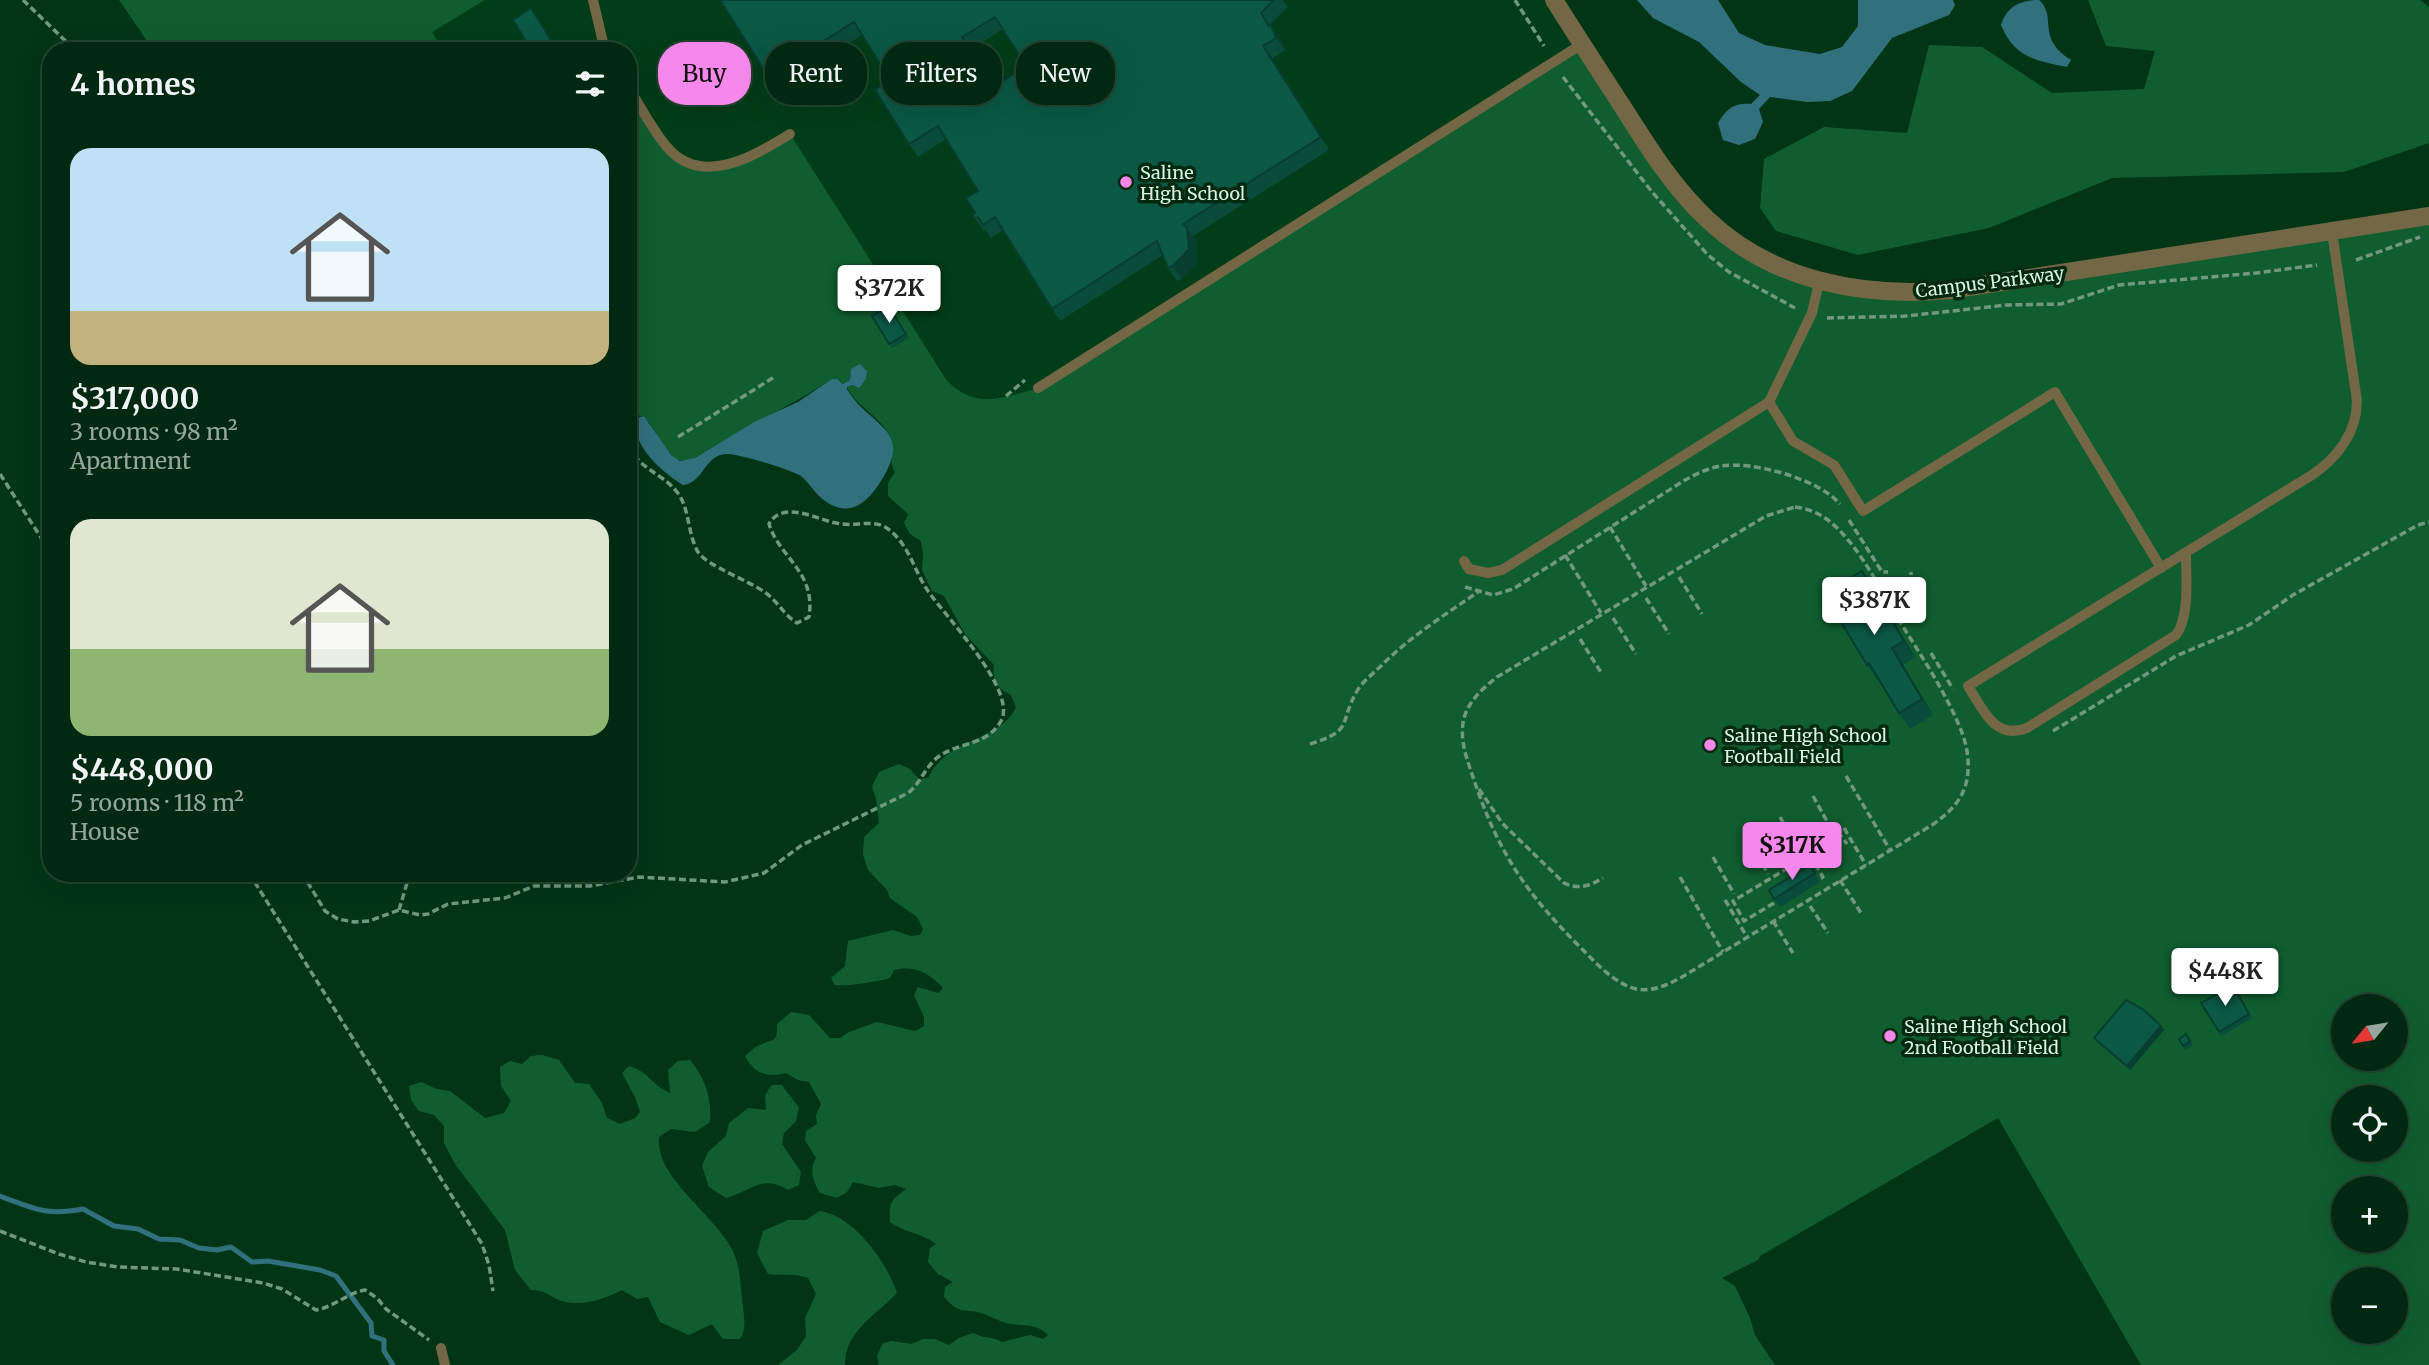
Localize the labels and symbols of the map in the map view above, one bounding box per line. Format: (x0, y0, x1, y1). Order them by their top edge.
place label: Saline High School (1140, 161, 1246, 205)
marker: Saline High School (1118, 174, 1134, 190)
street label: Campus Parkway (1914, 261, 2066, 303)
pin: $372K (840, 266, 938, 325)
pin: $387K (1825, 578, 1923, 637)
place label: Saline High School Football Field (1724, 724, 1888, 768)
marker: Saline High School Football Field (1702, 737, 1718, 753)
pin: $317K (1743, 822, 1841, 882)
pin: $448K (2176, 948, 2274, 1008)
north arrow (2331, 994, 2408, 1071)
place label: Saline High School 2nd Football Field (1904, 1015, 2068, 1059)
marker: Saline High School 2nd Football Field (1882, 1028, 1898, 1044)

